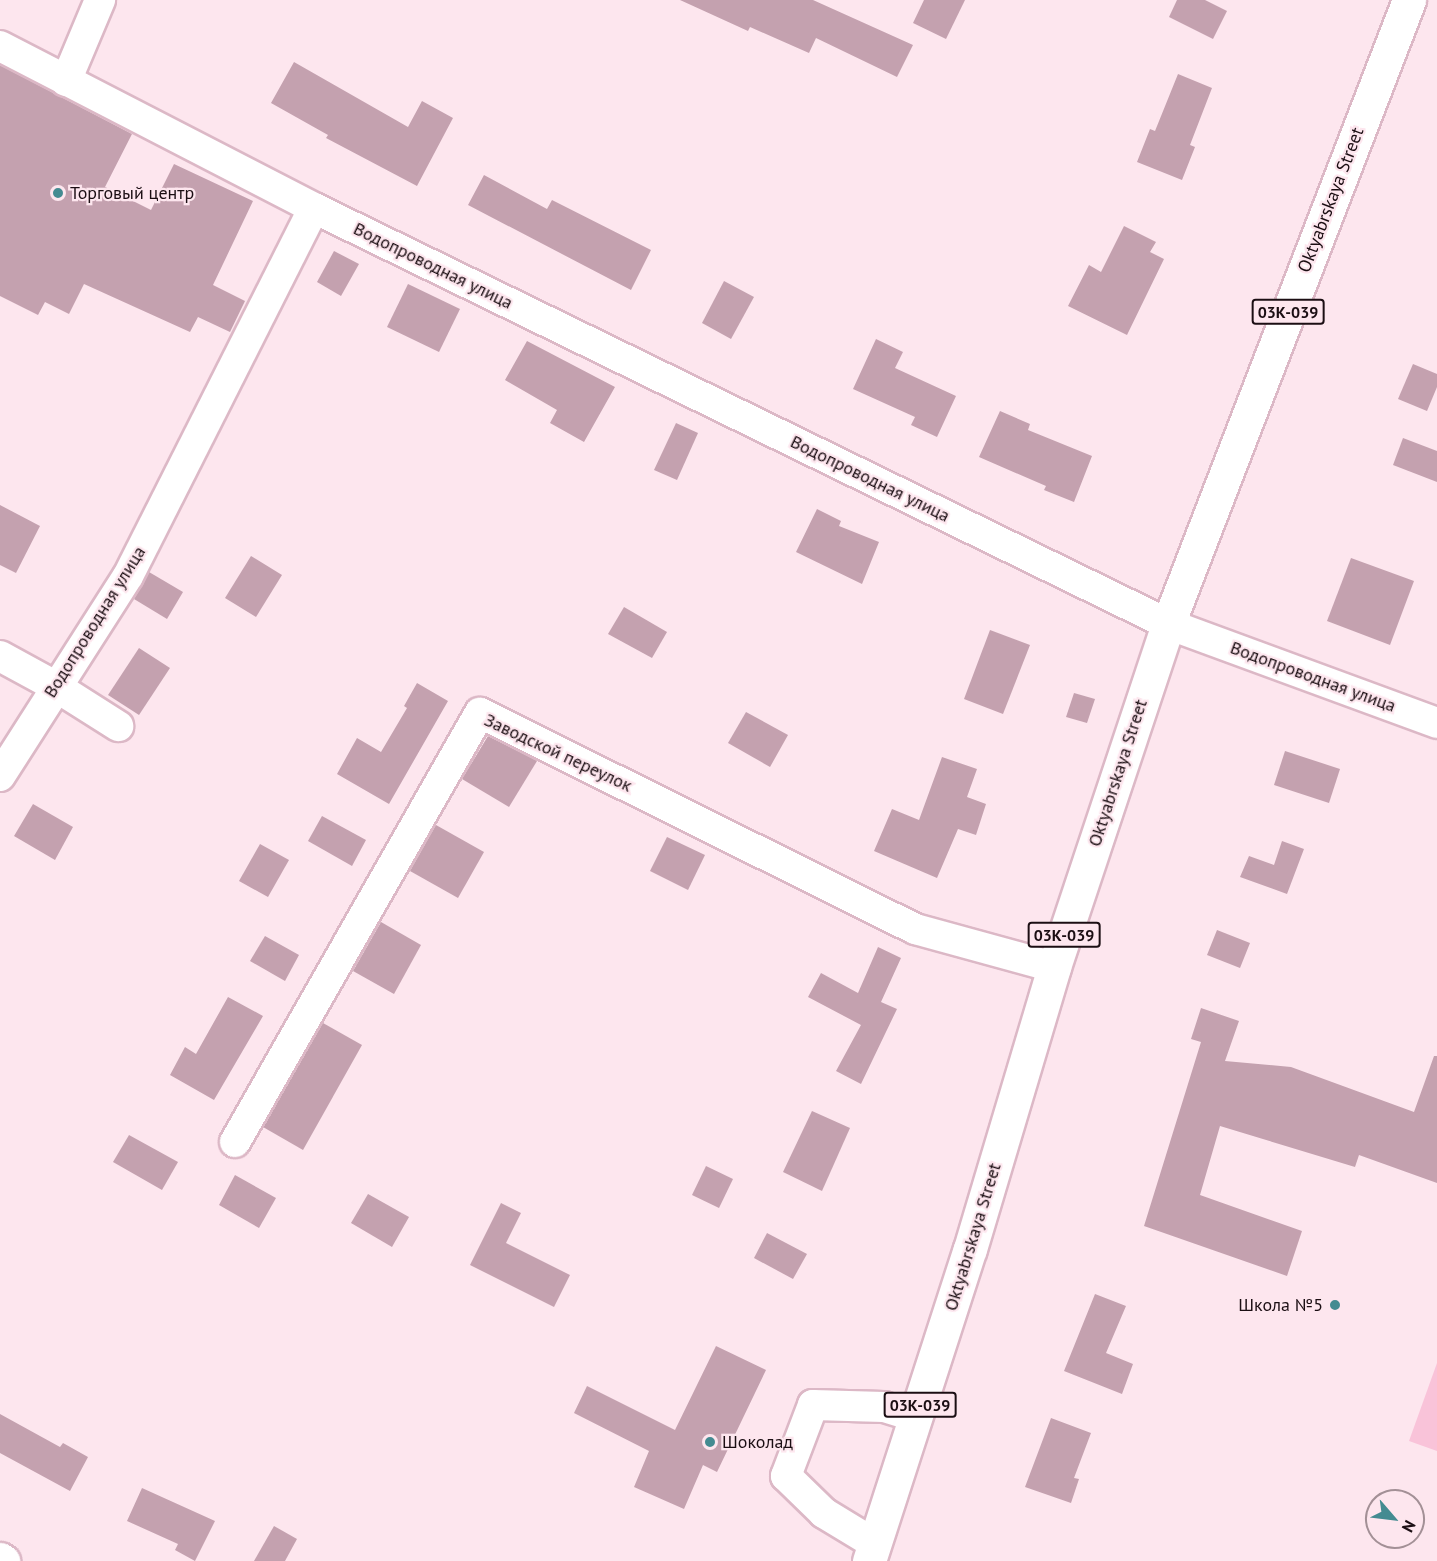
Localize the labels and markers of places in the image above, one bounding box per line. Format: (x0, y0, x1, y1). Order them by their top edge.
place label: Торговый центр (70, 182, 194, 204)
marker: Торговый центр (51, 186, 65, 200)
place label: Школа №5 (1238, 1294, 1323, 1316)
marker: Школа №5 (1328, 1298, 1342, 1312)
place label: Шоколад (722, 1431, 793, 1453)
marker: Шоколад (703, 1435, 717, 1449)

